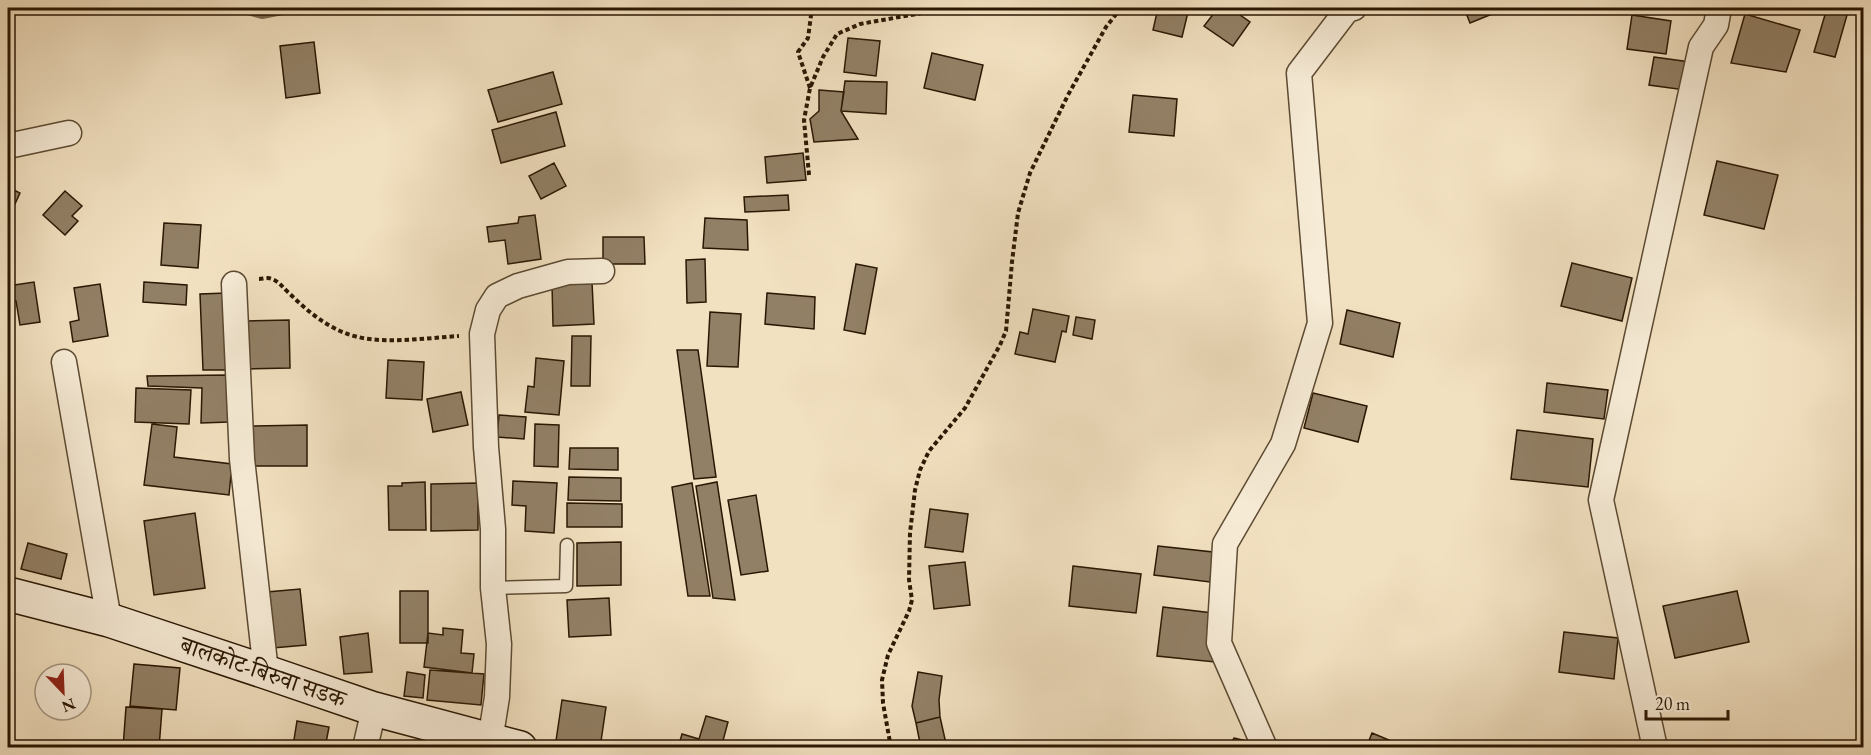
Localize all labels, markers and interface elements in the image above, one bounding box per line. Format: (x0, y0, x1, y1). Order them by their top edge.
street label: बालकोट-बिरुवा सडक (175, 628, 352, 715)
north arrow (33, 662, 93, 722)
scale bar (1646, 683, 1728, 721)
text: 20 m (1655, 692, 1690, 715)
text: N (59, 693, 79, 718)

